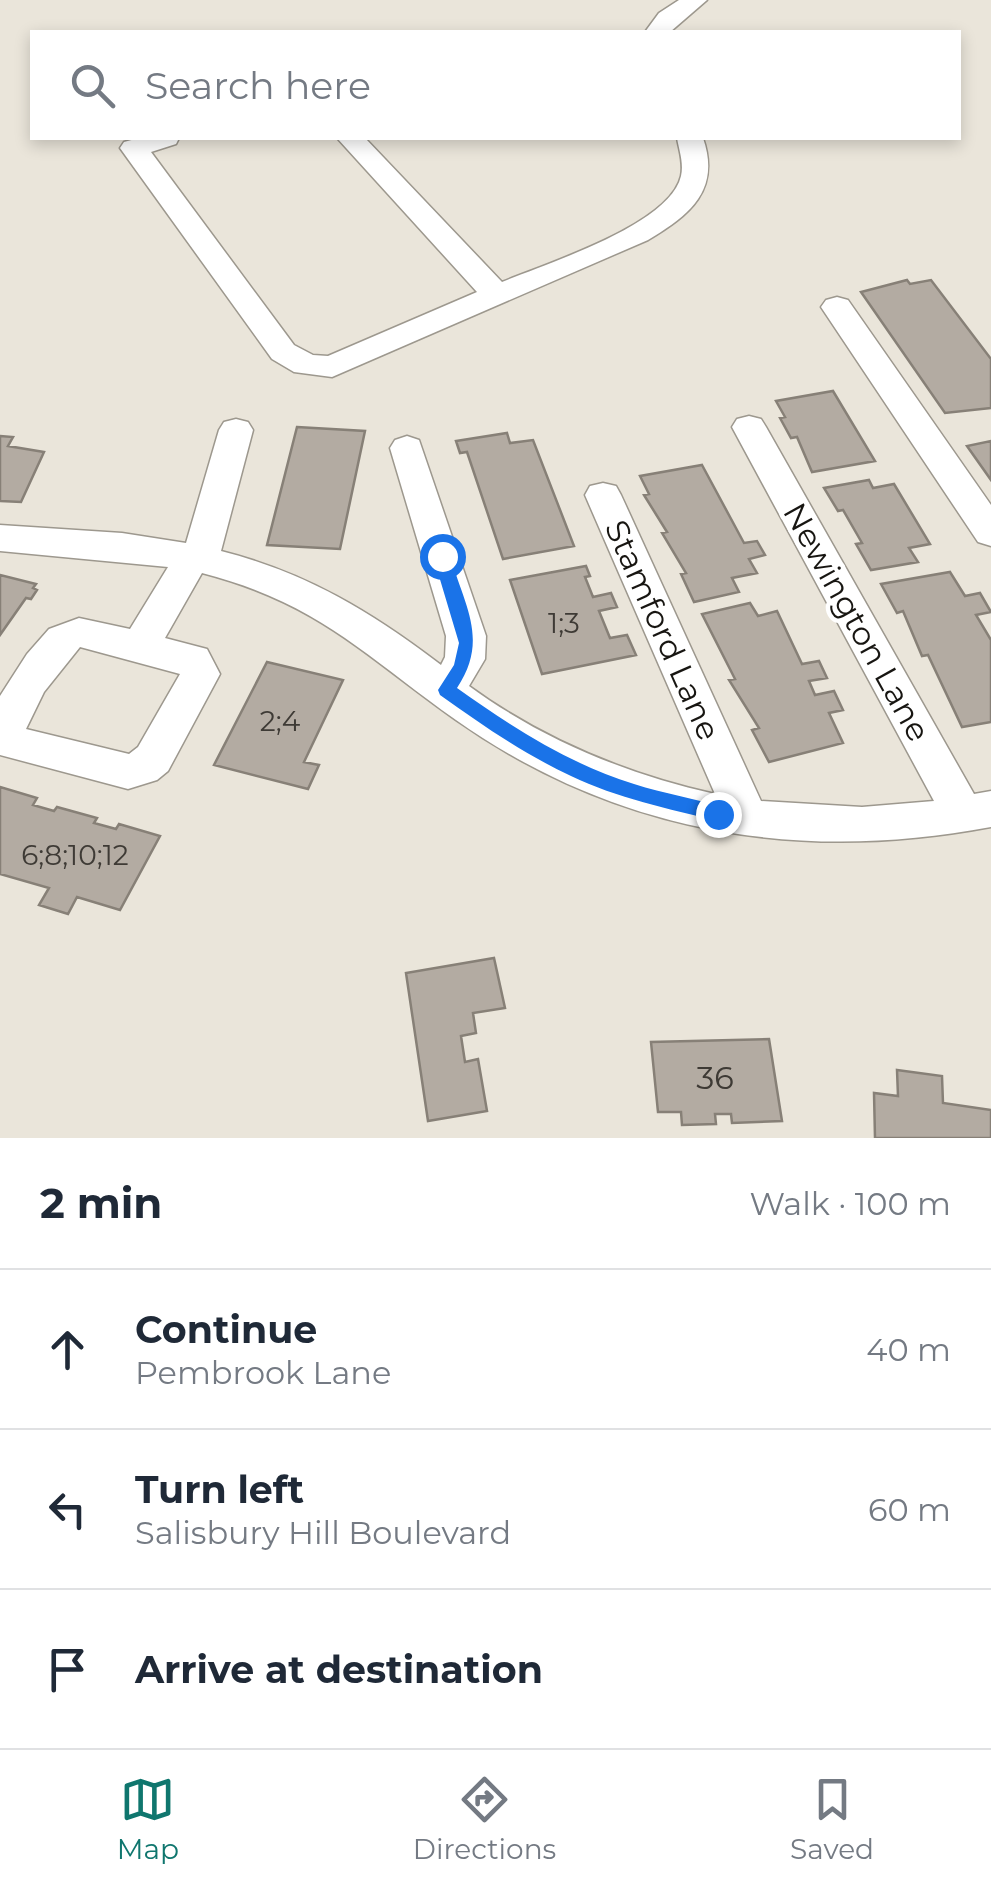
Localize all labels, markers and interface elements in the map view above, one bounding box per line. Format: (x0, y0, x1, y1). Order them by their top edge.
search box (30, 30, 961, 140)
icon: search (65, 58, 120, 113)
text: Search here (145, 62, 371, 109)
street label: Newington Lane (775, 496, 939, 748)
street label: Stamford Lane (597, 514, 729, 746)
route start (420, 534, 466, 580)
house number: 1;3 (548, 606, 580, 640)
house number: 2;4 (260, 704, 301, 738)
route end (696, 792, 742, 838)
house number: 6;8;10;12 (21, 838, 129, 872)
house number: 36 (696, 1058, 734, 1097)
text: 2 min (40, 1177, 162, 1229)
text: Walk · 100 m (749, 1184, 951, 1223)
text: Continue (135, 1306, 317, 1353)
icon: ahead (40, 1322, 95, 1377)
text: 40 m (866, 1330, 951, 1369)
text: Pembrook Lane (135, 1353, 391, 1392)
text: Turn left (135, 1466, 304, 1513)
icon: left (40, 1482, 95, 1537)
text: 60 m (868, 1490, 951, 1529)
text: Salisbury Hill Boulevard (135, 1513, 511, 1552)
icon: arrive (40, 1642, 95, 1697)
text: Arrive at destination (135, 1646, 543, 1693)
tab: Map (117, 1772, 179, 1866)
tab: Directions (413, 1772, 556, 1866)
tab: Saved (790, 1772, 874, 1866)

